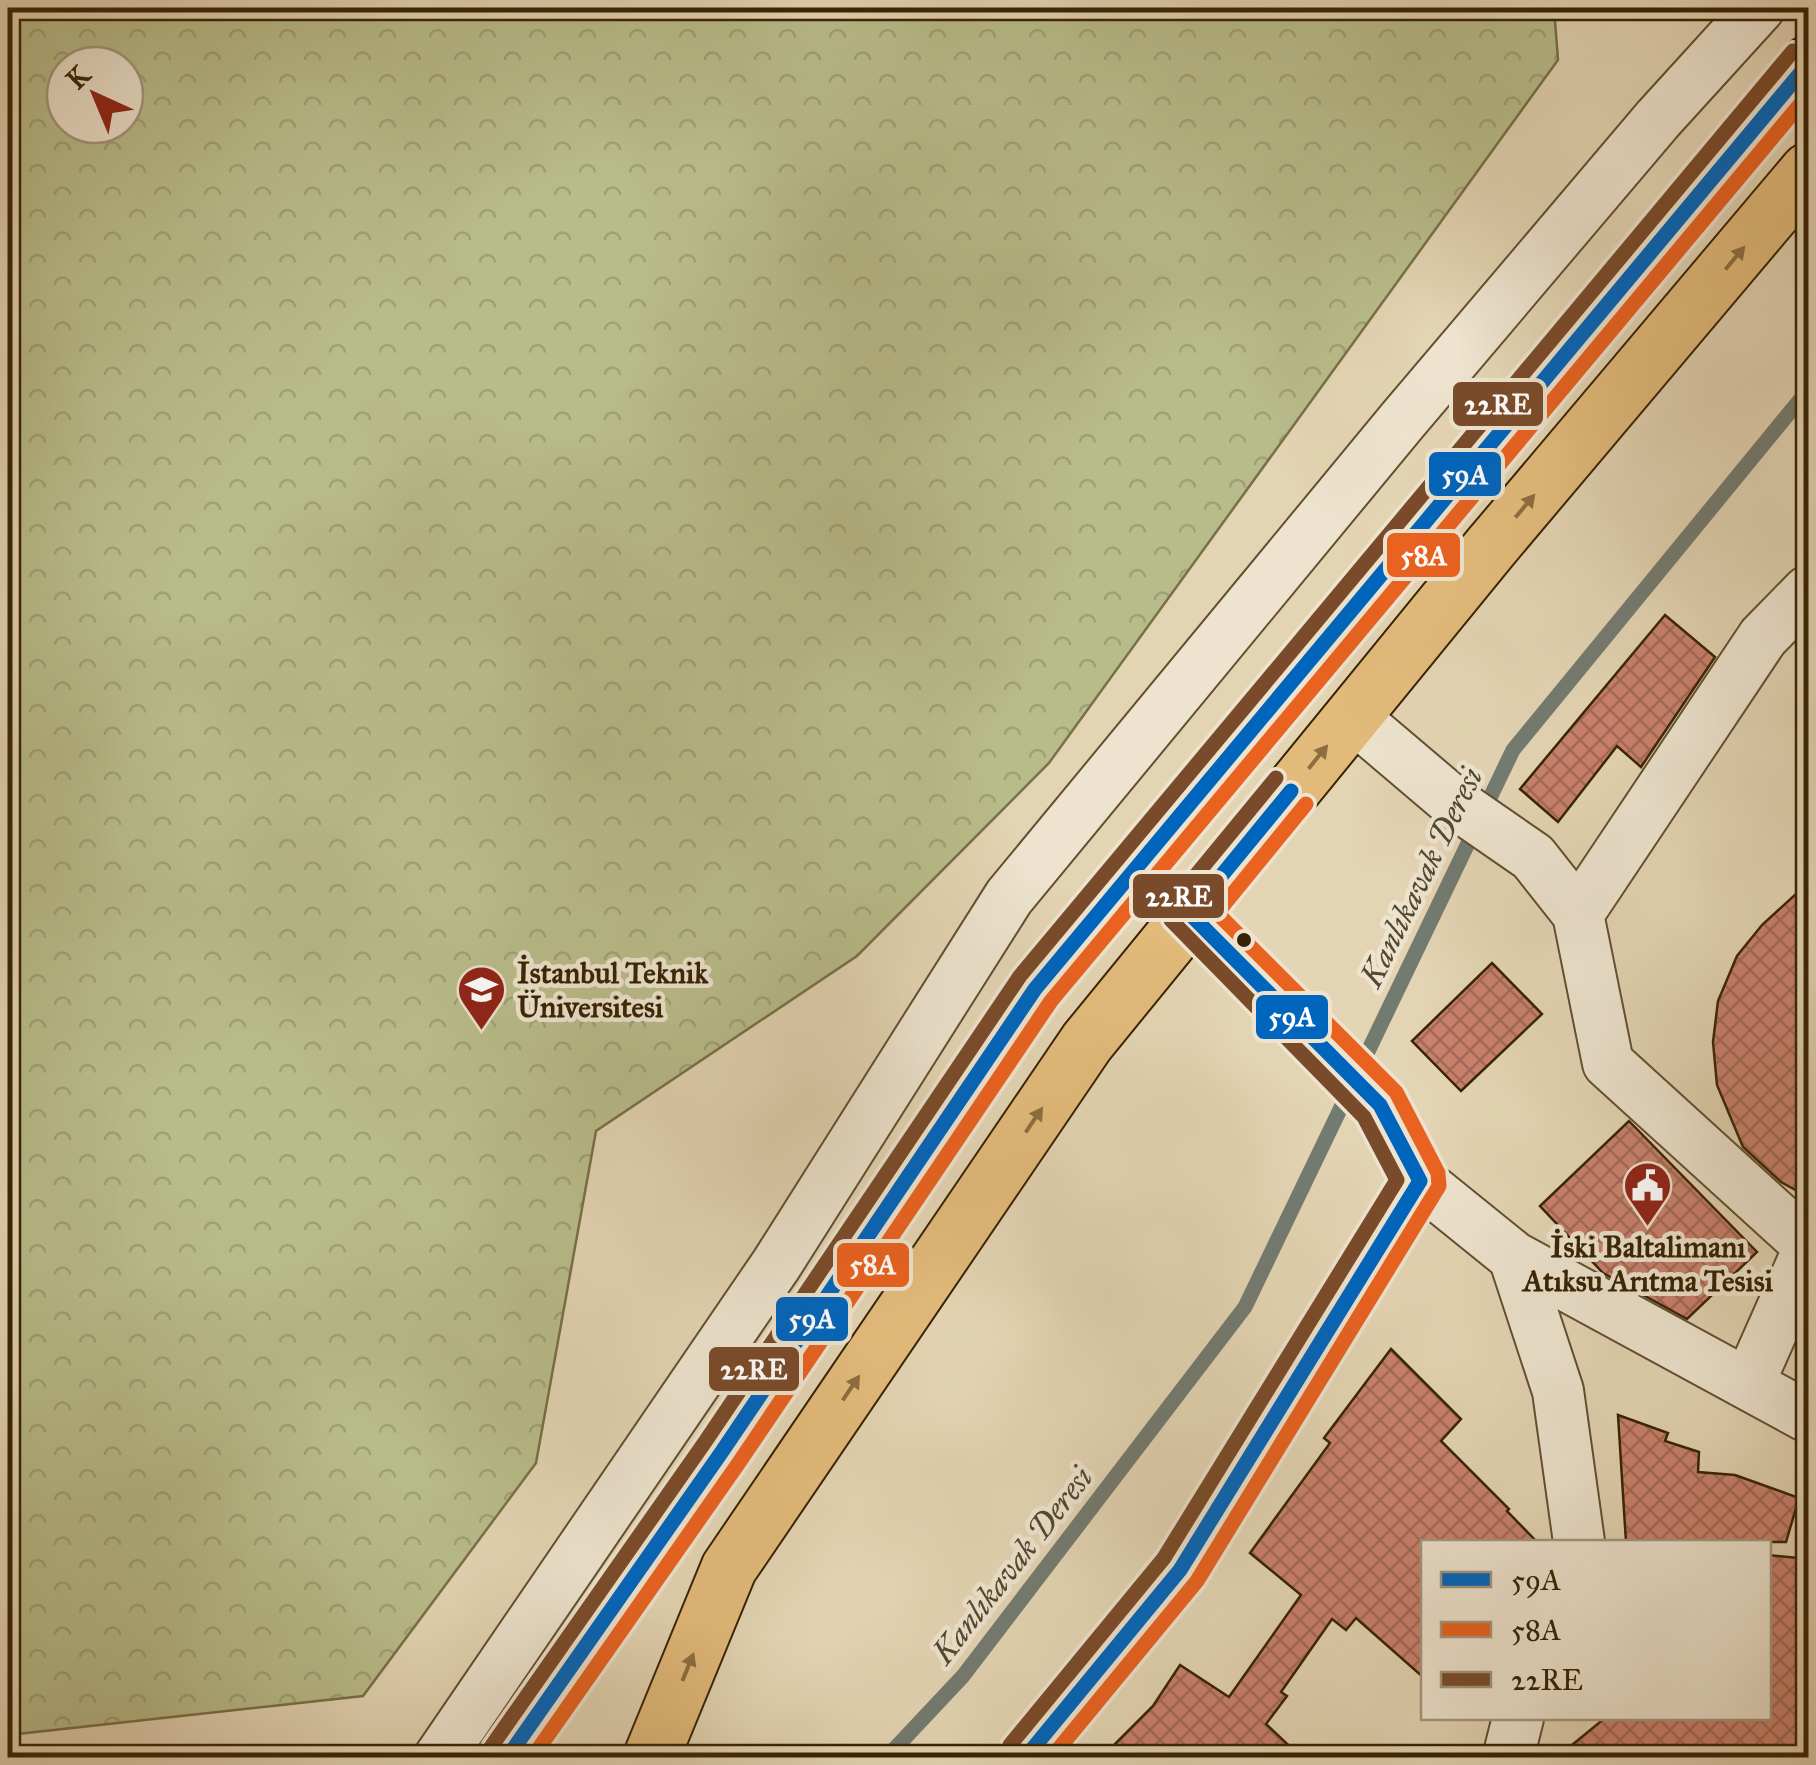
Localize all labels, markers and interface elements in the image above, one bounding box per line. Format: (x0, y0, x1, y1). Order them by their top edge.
north arrow (45, 45, 145, 145)
text: K (59, 57, 98, 97)
one-way arrow (1724, 246, 1745, 271)
line badge: 22RE (1451, 380, 1545, 428)
text: 22RE (1464, 387, 1532, 422)
line badge: 59A (1427, 450, 1503, 498)
text: 59A (1442, 457, 1490, 492)
one-way arrow (1514, 494, 1535, 519)
line badge: 58A (1385, 531, 1462, 579)
text: 58A (1401, 538, 1449, 573)
one-way arrow (1307, 744, 1328, 770)
water label: Kanlıkavak Deresi (1351, 761, 1491, 995)
line badge: 22RE (1131, 872, 1226, 920)
text: 22RE (1145, 879, 1213, 914)
unlabelled marker (1234, 930, 1254, 950)
place label: İstanbul Teknik Üniversitesi (517, 954, 709, 1025)
school or university icon: İstanbul Teknik Üniversitesi (456, 964, 508, 1032)
line badge: 59A (1254, 993, 1330, 1041)
text: 59A (1269, 999, 1317, 1034)
one-way arrow (1024, 1106, 1043, 1133)
public building icon: İski Baltalimanı Atıksu Arıtma Tesisi (1622, 1160, 1674, 1228)
place label: İski Baltalimanı Atıksu Arıtma Tesisi (1521, 1228, 1774, 1299)
line badge: 58A (835, 1241, 911, 1289)
text: 58A (850, 1247, 898, 1282)
line badge: 59A (774, 1295, 850, 1343)
text: 59A (789, 1301, 837, 1336)
line badge: 22RE (707, 1345, 801, 1393)
text: 22RE (720, 1352, 788, 1387)
one-way arrow (841, 1375, 860, 1402)
water label: Kanlıkavak Deresi (922, 1459, 1101, 1673)
legend (1421, 1540, 1771, 1720)
text: 59A (1511, 1562, 1561, 1599)
text: 58A (1511, 1612, 1561, 1648)
one-way arrow (680, 1652, 696, 1682)
text: 22RE (1511, 1662, 1583, 1698)

